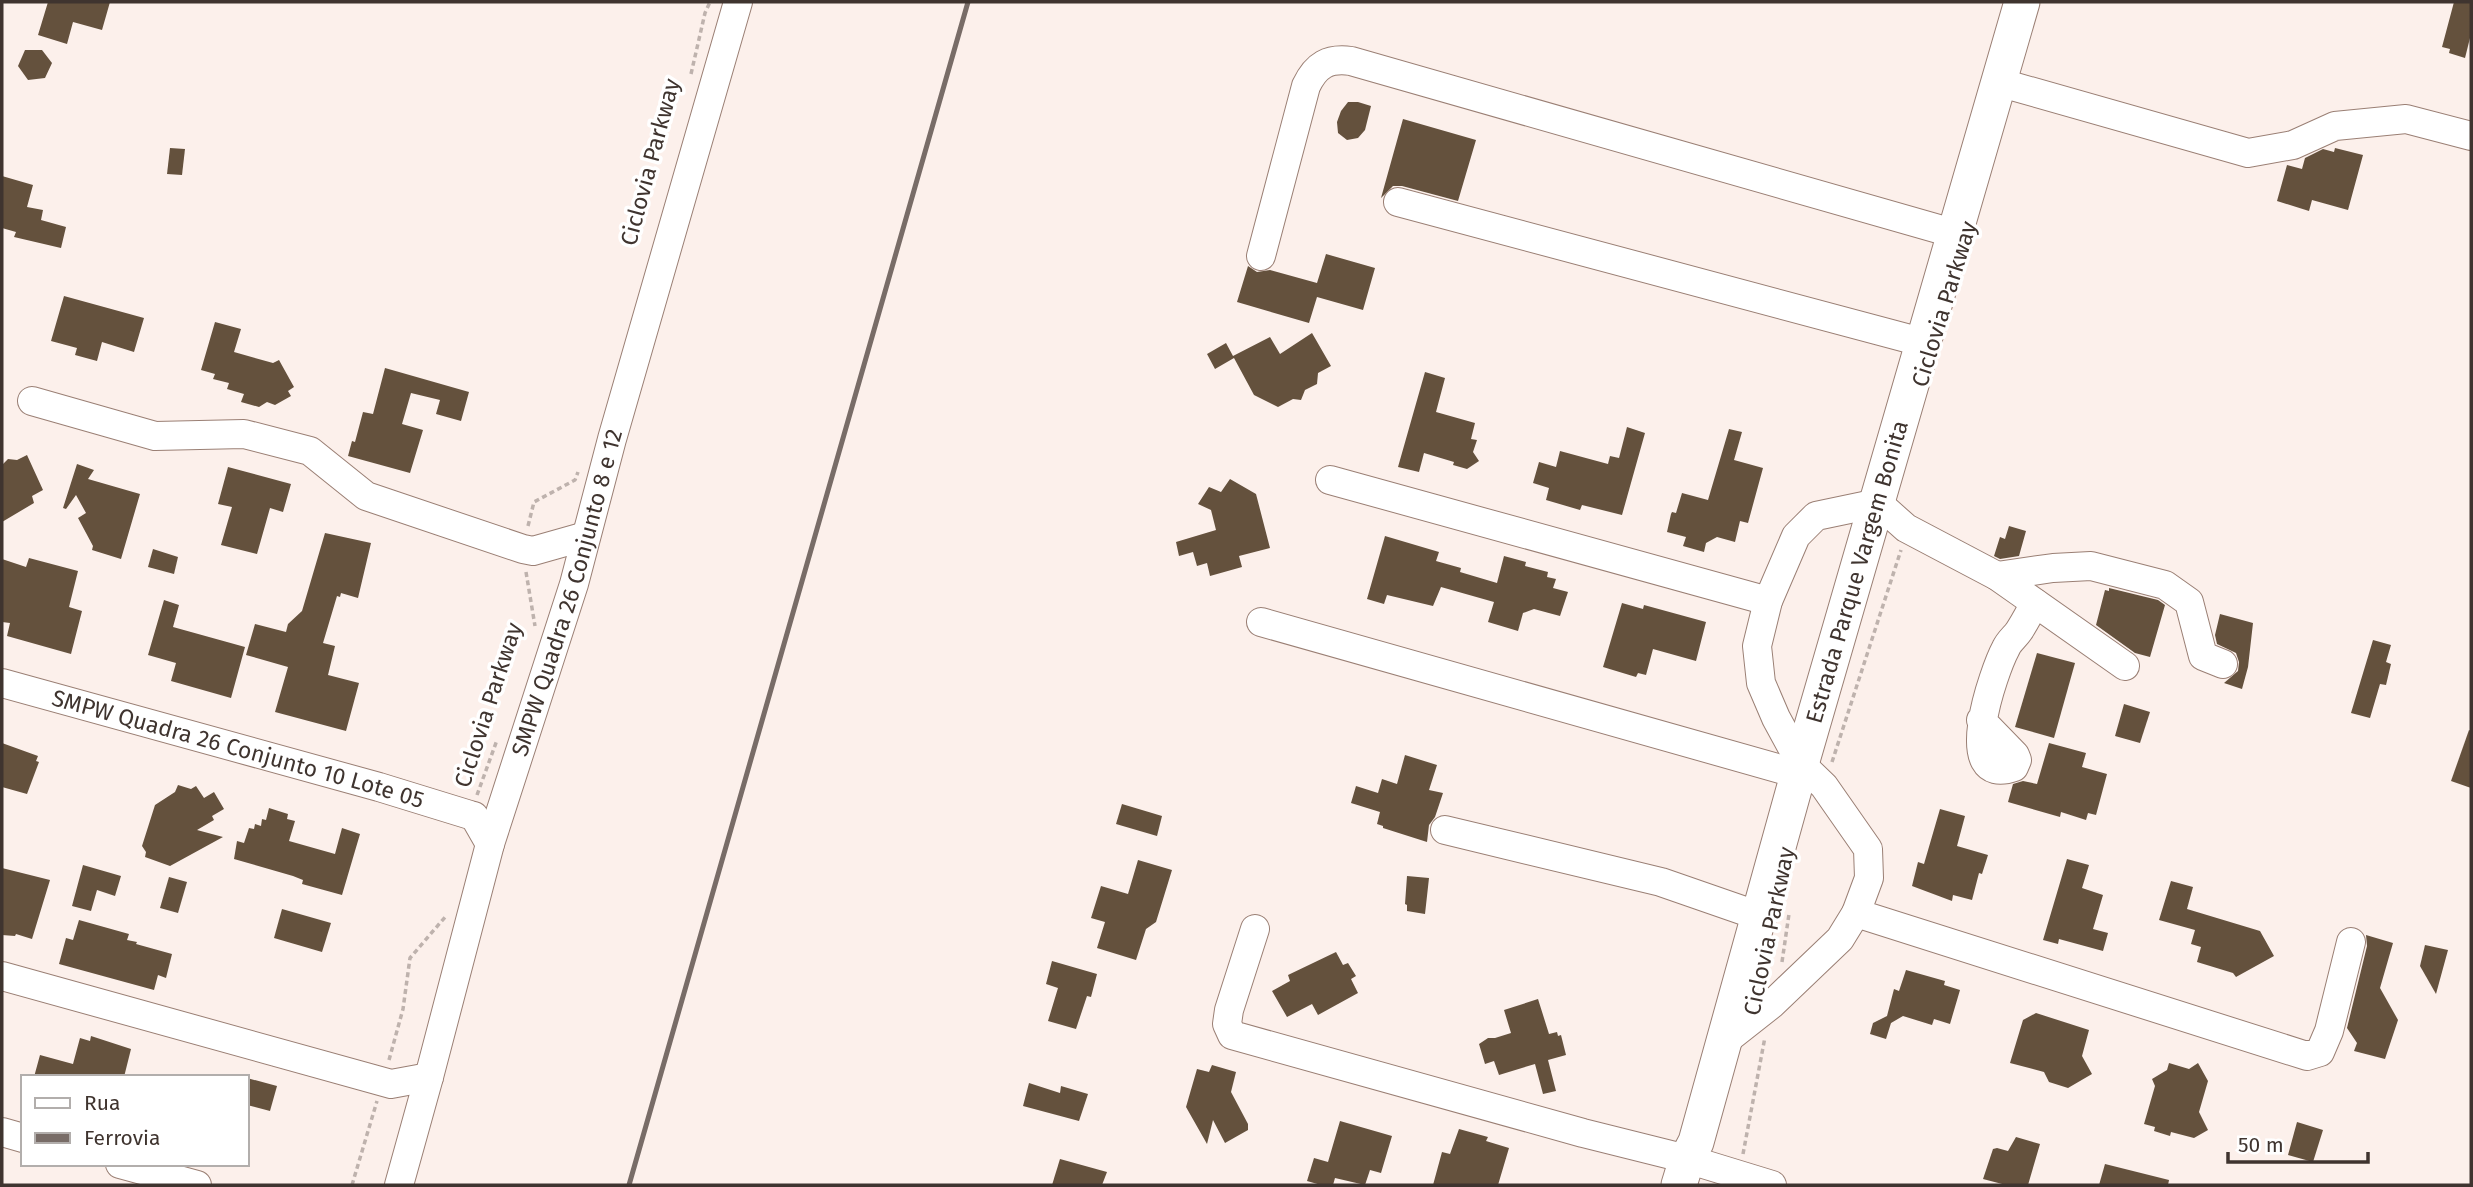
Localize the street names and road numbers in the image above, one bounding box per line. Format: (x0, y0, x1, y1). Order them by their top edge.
street label: Ciclovia Parkway (614, 75, 686, 249)
street label: Ciclovia Parkway (1906, 217, 1983, 390)
street label: Estrada Parque Vargem Bonita (1800, 417, 1914, 726)
street label: SMPW Quadra 26 Conjunto 8 e 12 (505, 426, 628, 760)
street label: Ciclovia Parkway (448, 618, 528, 791)
street label: SMPW Quadra 26 Conjunto 10 Lote 05 (49, 683, 427, 814)
street label: Ciclovia Parkway (1737, 843, 1801, 1018)

